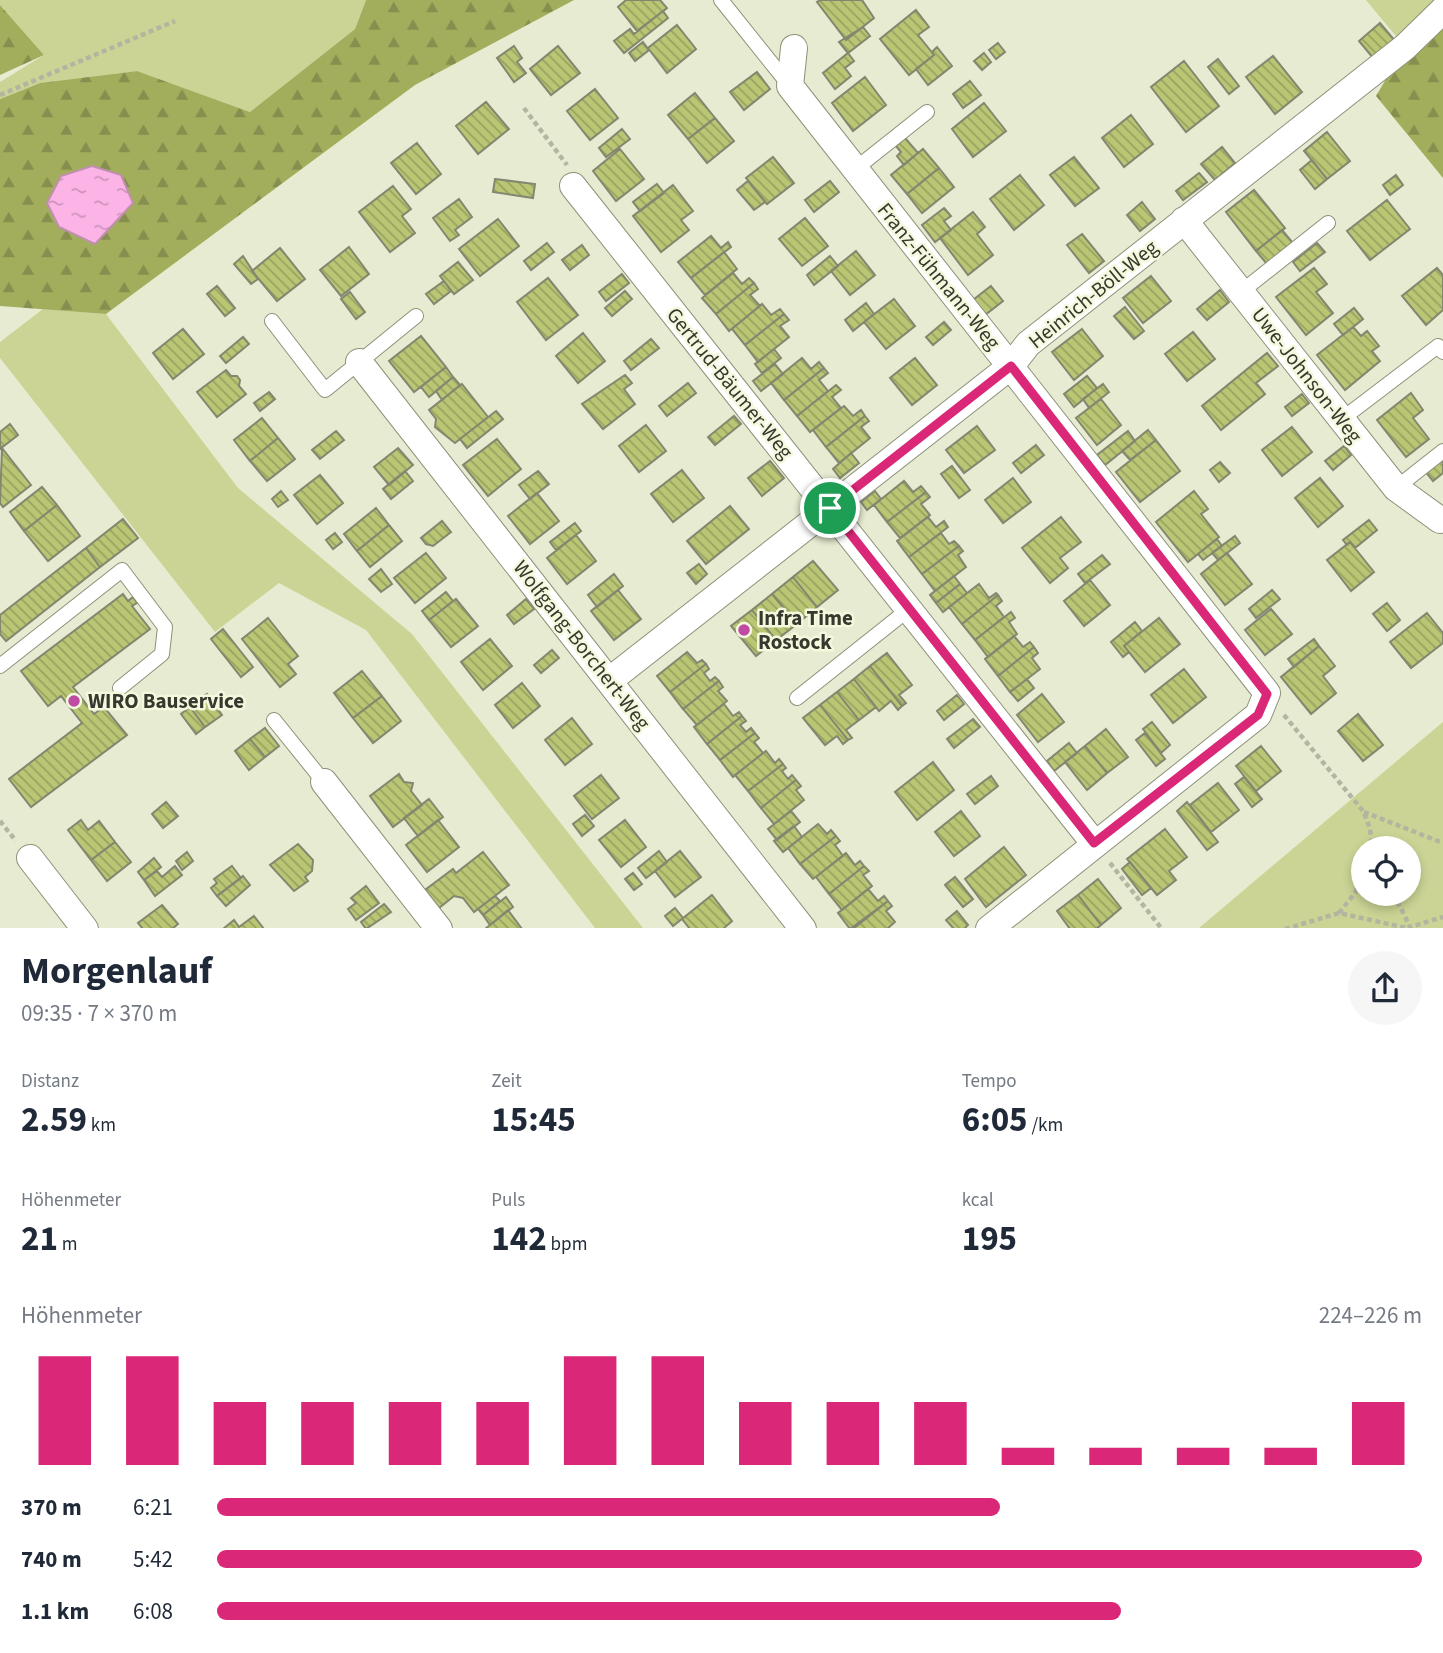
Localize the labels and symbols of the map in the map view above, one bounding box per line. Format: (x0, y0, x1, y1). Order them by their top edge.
street label: Franz-Fühmann-Weg (870, 196, 1008, 356)
street label: Heinrich-Böll-Weg (1022, 232, 1164, 356)
street label: Gertrud-Bäumer-Weg (659, 301, 801, 466)
street label: Uwe-Johnson-Weg (1244, 301, 1370, 450)
pin (800, 478, 860, 538)
street label: Wolfgang-Borchert-Weg (506, 554, 658, 737)
place label: Infra Time Rostock (758, 603, 853, 657)
marker: Infra Time Rostock (736, 622, 752, 638)
place label: WIRO Bauservice (88, 686, 244, 716)
marker: WIRO Bauservice (66, 693, 82, 709)

